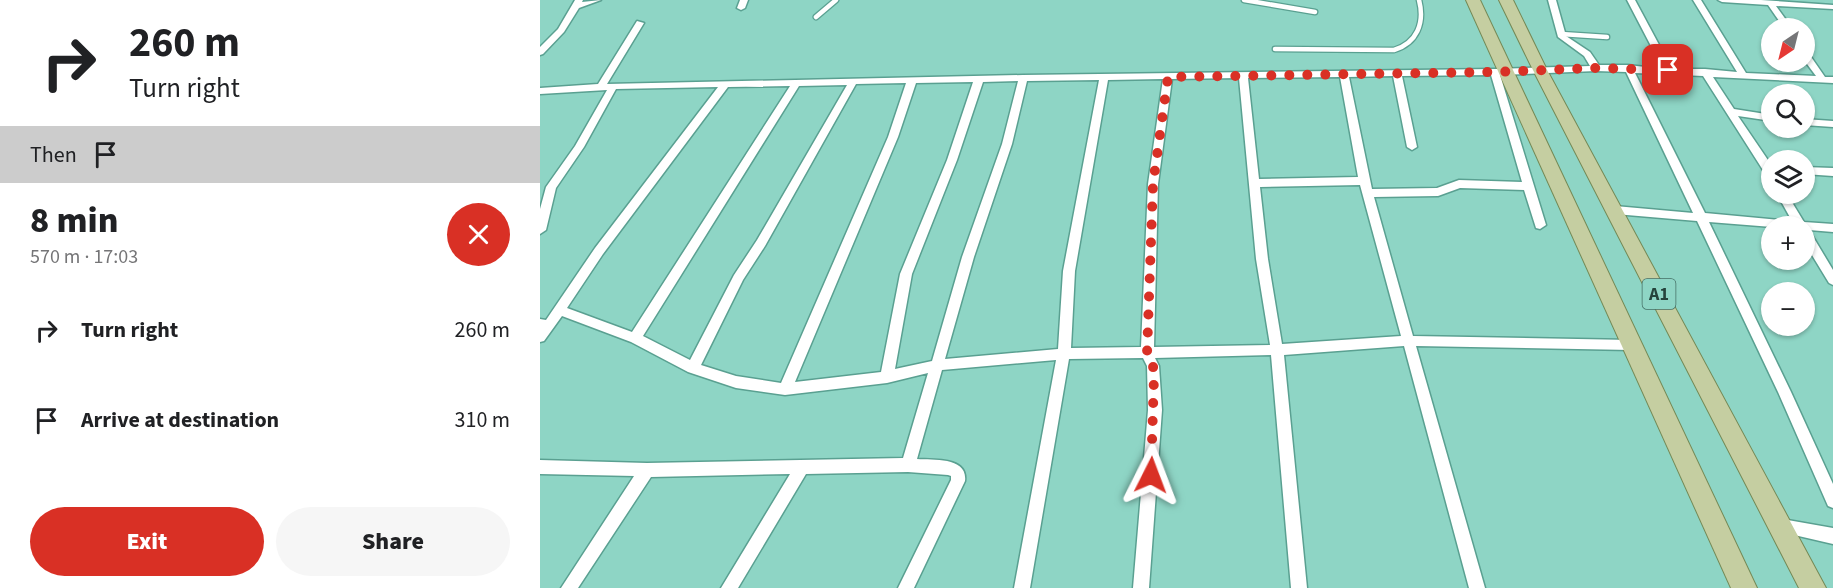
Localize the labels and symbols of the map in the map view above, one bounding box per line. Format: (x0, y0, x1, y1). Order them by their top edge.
north arrow (1761, 18, 1815, 72)
pin (1642, 44, 1693, 95)
road number: A1 (1642, 279, 1676, 309)
position arrow (1119, 443, 1183, 507)

